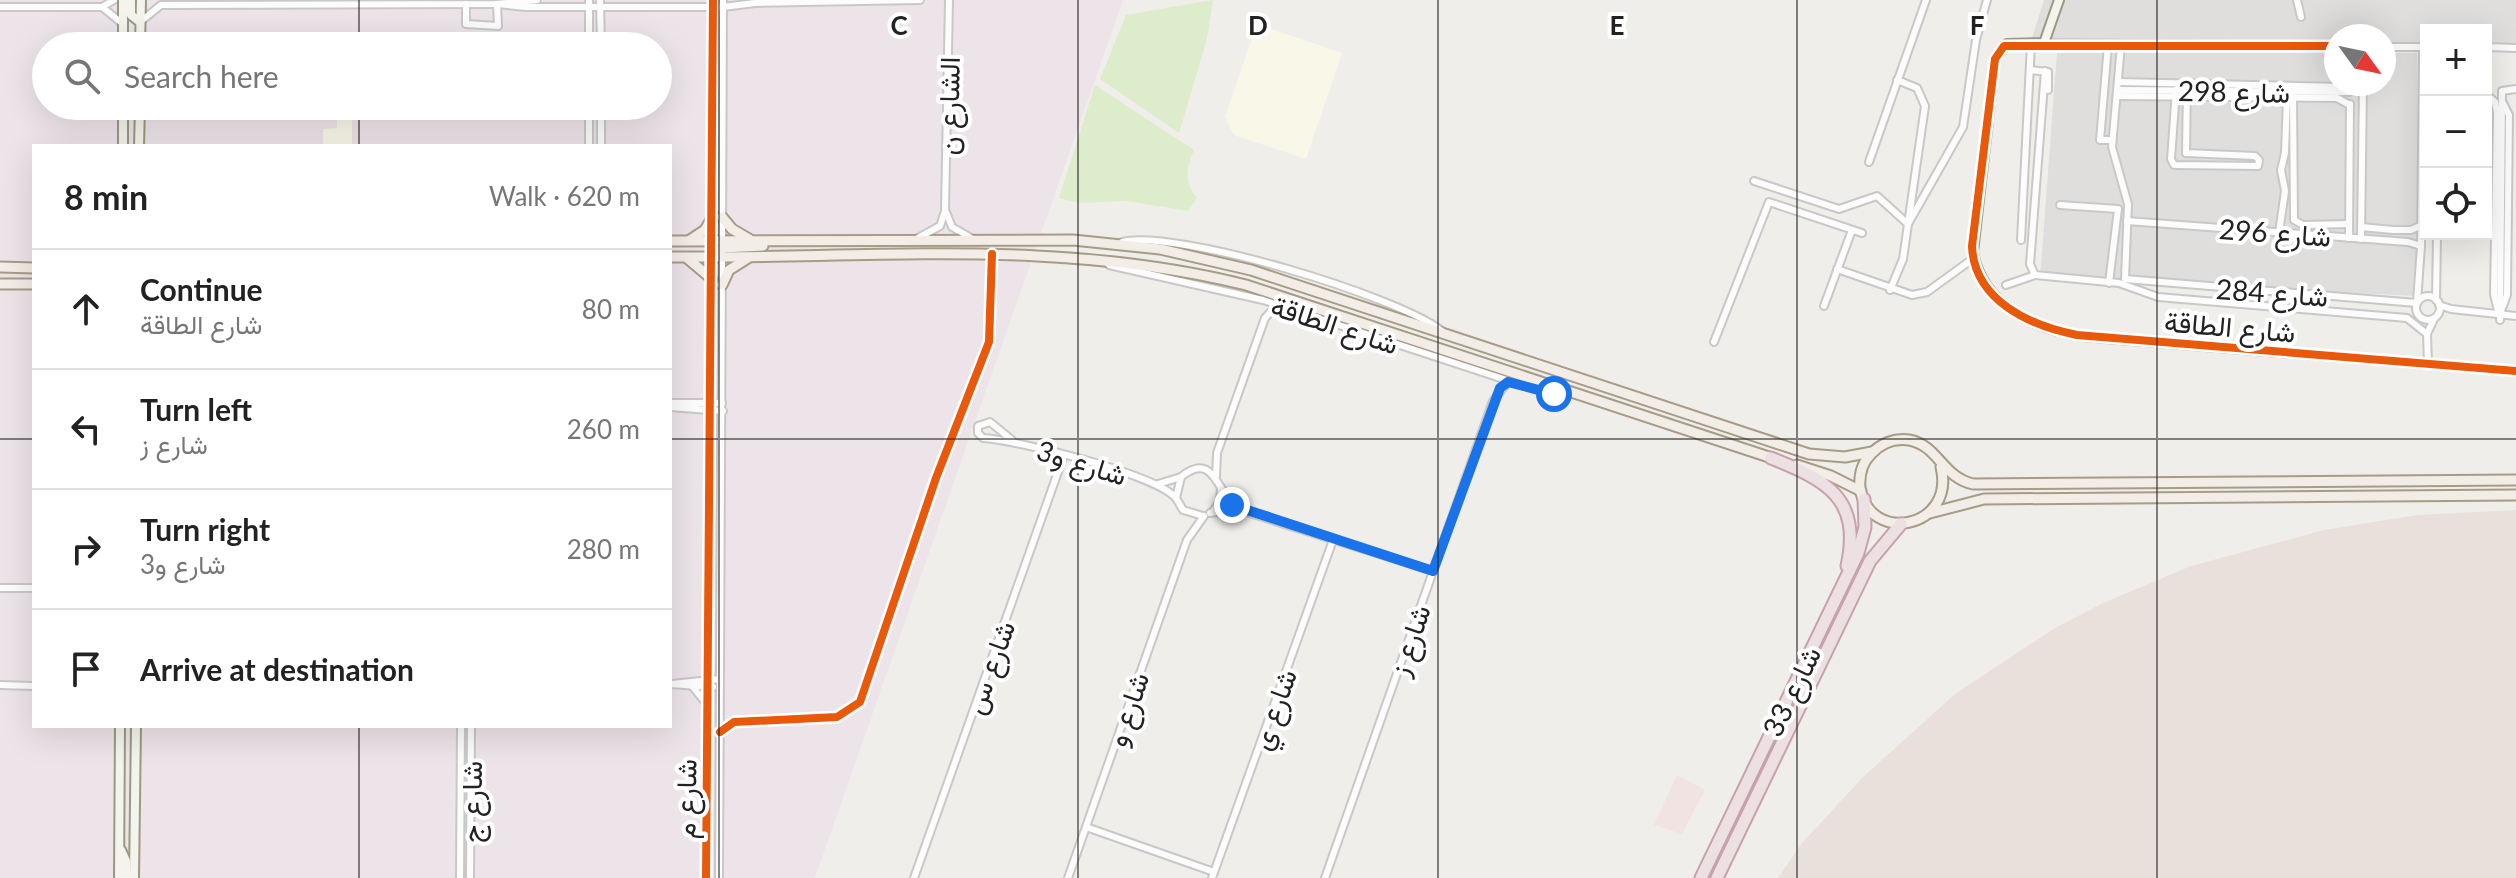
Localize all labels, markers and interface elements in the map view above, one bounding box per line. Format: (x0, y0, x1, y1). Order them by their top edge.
text: C (890, 9, 908, 41)
text: D (1248, 9, 1268, 41)
text: E (1610, 9, 1624, 41)
text: F (1970, 9, 1984, 41)
north arrow (2324, 24, 2396, 96)
map controls (2420, 24, 2492, 240)
button: + (2420, 24, 2492, 96)
search box (32, 32, 672, 120)
icon: search (60, 54, 104, 98)
street label: الشارع ن (930, 56, 969, 156)
text: Search here (124, 58, 279, 94)
street label: شارع 298 (2178, 73, 2290, 112)
button: − (2420, 96, 2492, 168)
button: locate (2420, 168, 2492, 240)
text: 8 min (64, 176, 148, 217)
text: Walk · 620 m (489, 180, 640, 212)
street label: شارع 296 (2218, 211, 2332, 256)
text: Continue (140, 271, 263, 307)
street label: شارع 284 (2215, 271, 2329, 316)
icon: ahead (64, 287, 108, 331)
street label: شارع الطاقة (1266, 287, 1403, 363)
text: 80 m (582, 293, 640, 325)
street label: شارع الطاقة (2163, 303, 2297, 352)
text: شارع الطاقة (140, 308, 262, 340)
route start (1536, 376, 1572, 412)
text: Turn left (140, 391, 252, 427)
icon: left (64, 407, 108, 451)
text: 260 m (567, 413, 640, 445)
text: شارع ز (140, 428, 208, 460)
street label: شارع و3 (1032, 432, 1131, 495)
route end (1214, 487, 1250, 523)
text: Turn right (140, 511, 270, 547)
icon: right (64, 527, 108, 571)
text: 280 m (567, 533, 640, 565)
text: شارع و3 (140, 548, 226, 580)
street label: شارع ز (1381, 600, 1440, 682)
street label: شارع س (957, 616, 1024, 719)
street label: شارع 33 (1755, 640, 1830, 743)
icon: arrive (64, 647, 108, 691)
text: Arrive at destination (140, 651, 414, 687)
street label: شارع ي (1243, 664, 1310, 756)
street label: شارع و (1099, 668, 1158, 751)
street label: شارع م (667, 759, 706, 839)
street label: شارع ج (454, 761, 491, 843)

